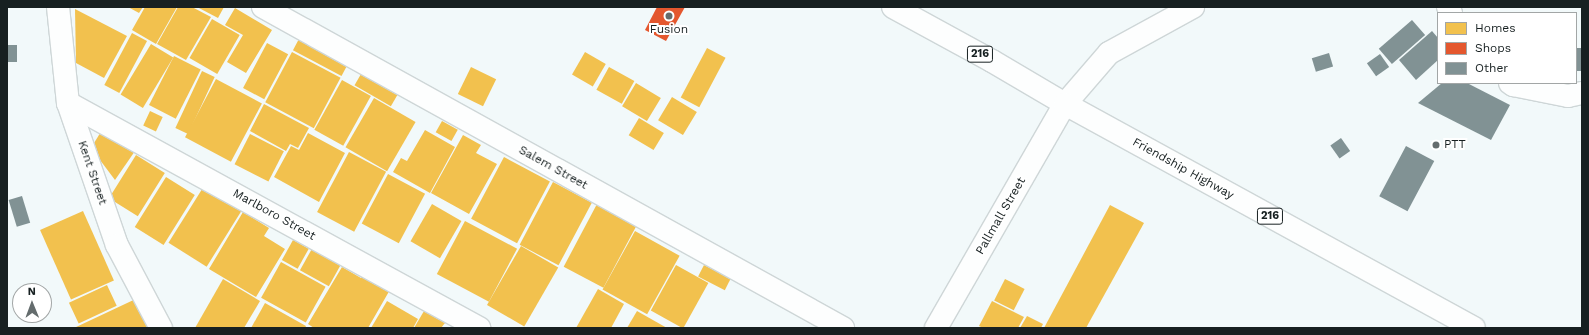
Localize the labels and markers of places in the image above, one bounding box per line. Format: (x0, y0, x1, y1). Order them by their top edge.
marker: Fusion (664, 11, 674, 21)
place label: Fusion (650, 23, 688, 37)
place label: PTT (1444, 138, 1466, 152)
marker: PTT (1431, 140, 1441, 150)

